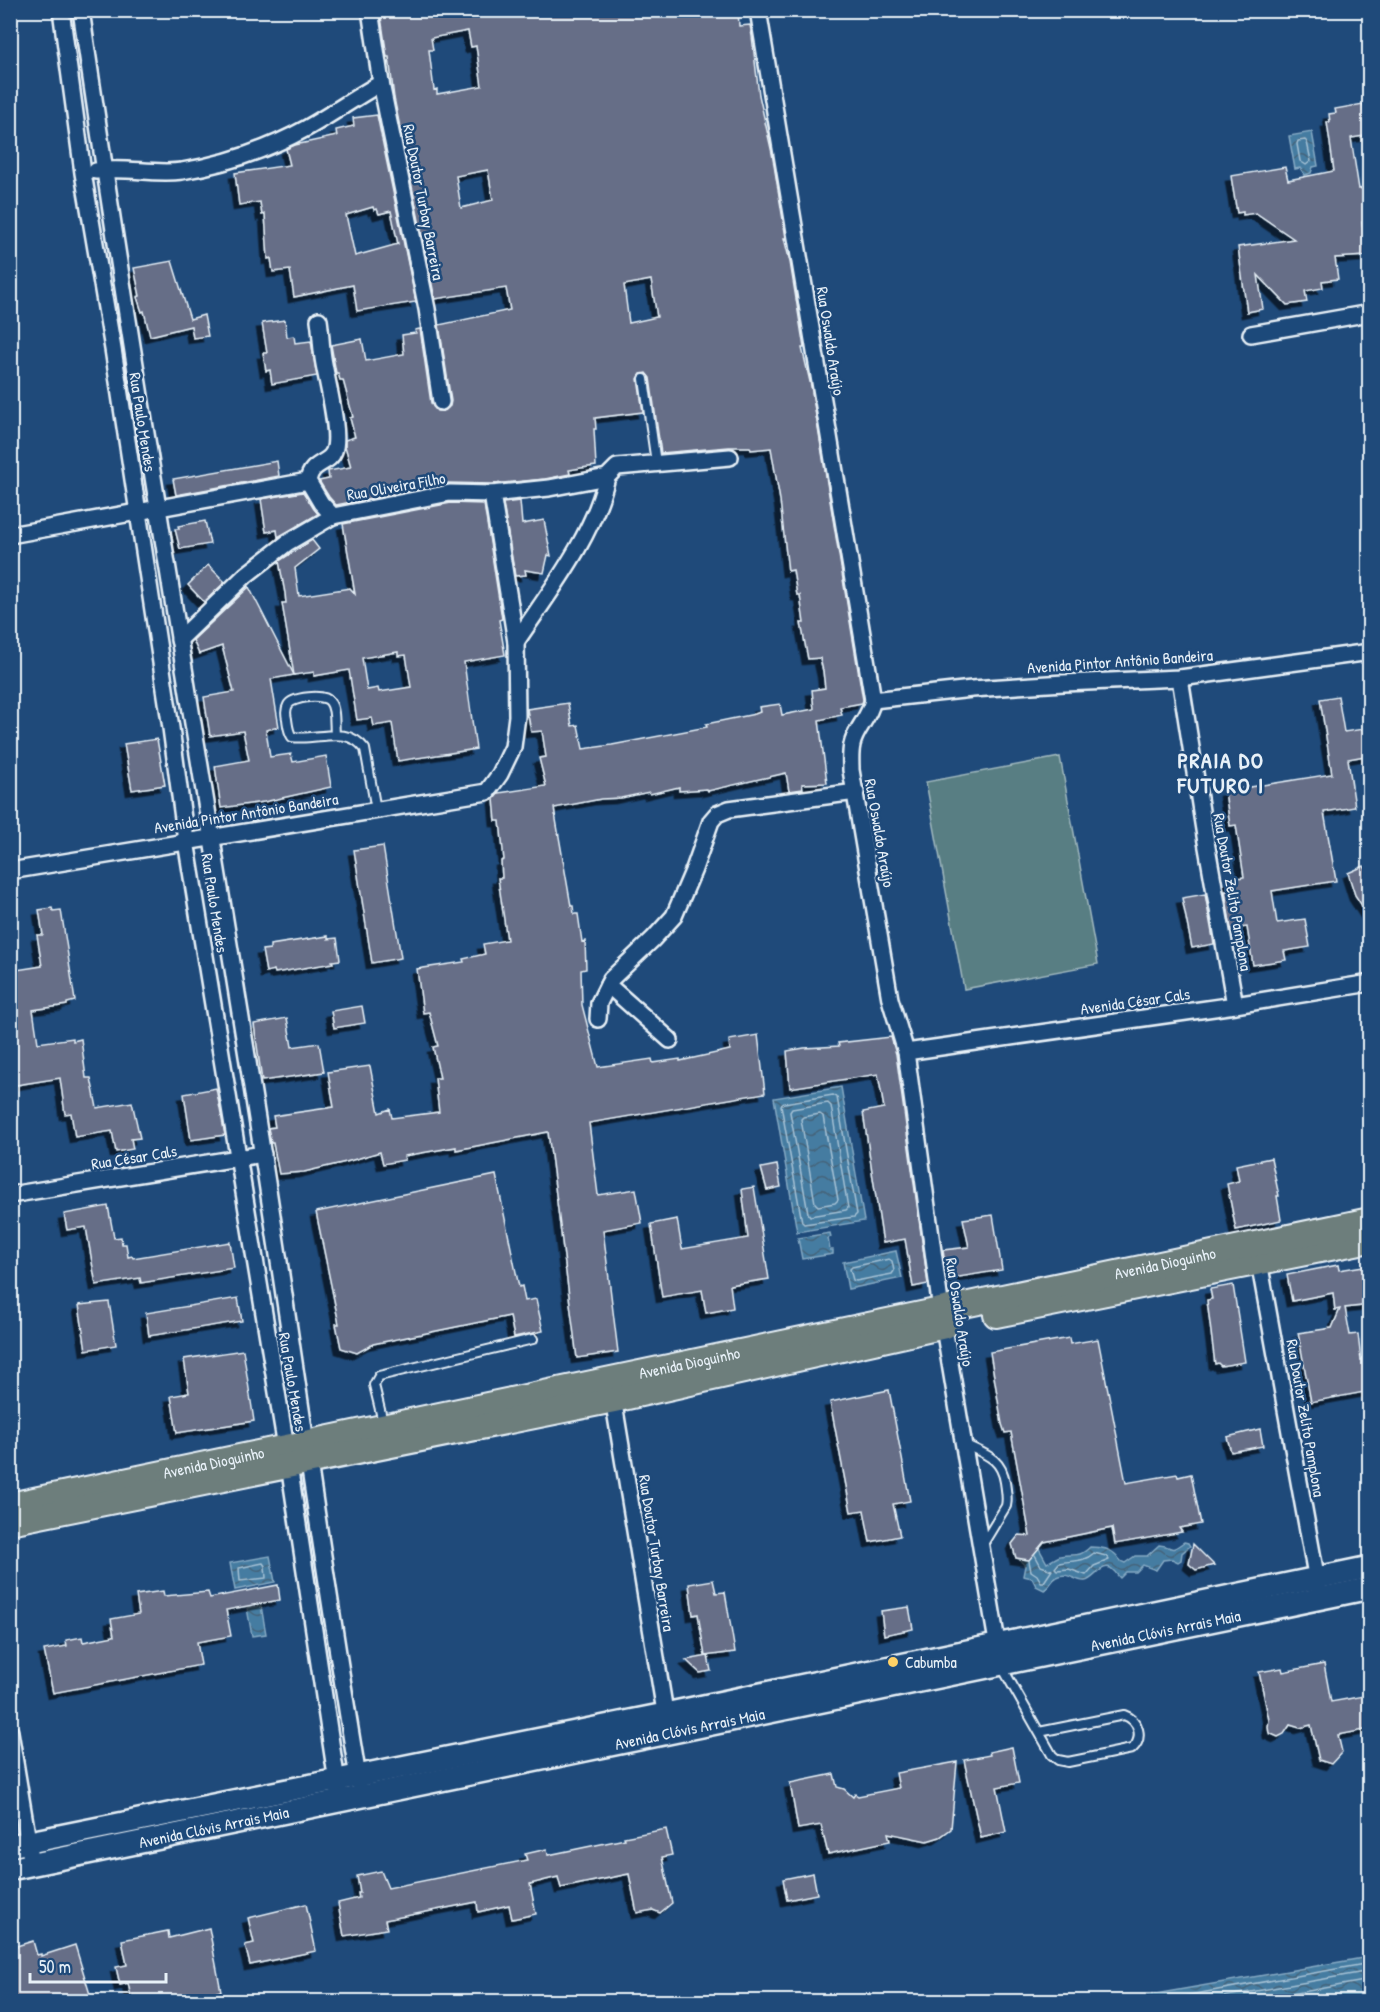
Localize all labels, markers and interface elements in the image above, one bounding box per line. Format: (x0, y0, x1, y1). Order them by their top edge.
street label: Rua Doutor Turbay Barreira (398, 122, 450, 282)
street label: Rua Oswaldo Araújo (812, 285, 851, 398)
street label: Rua Paulo Mendes (124, 371, 162, 473)
street label: Rua Oliveira Filho (345, 466, 448, 506)
street label: Avenida Pintor Antônio Bandeira (1026, 644, 1214, 678)
district label: PRAIA DO FUTURO I (1176, 745, 1265, 800)
street label: Rua Oswaldo Araújo (860, 777, 900, 890)
street label: Avenida Pintor Antônio Bandeira (152, 788, 340, 838)
street label: Rua Doutor Zelito Pamplona (1208, 811, 1258, 973)
street label: Rua Paulo Mendes (196, 852, 234, 954)
street label: Avenida César Cals (1079, 982, 1191, 1020)
street label: Rua César Cals (90, 1139, 178, 1175)
street label: Avenida Dioguinho (1112, 1242, 1218, 1284)
street label: Rua Oswaldo Araújo (941, 1256, 980, 1369)
street label: Rua Paulo Mendes (273, 1331, 313, 1433)
street label: Rua Doutor Zelito Pamplona (1281, 1337, 1331, 1499)
street label: Avenida Dioguinho (637, 1341, 742, 1384)
street label: Avenida Dioguinho (161, 1441, 267, 1484)
street label: Rua Doutor Turbay Barreira (634, 1473, 680, 1633)
street label: Avenida Clóvis Arrais Maia (1089, 1604, 1243, 1656)
place label: Cabumba (905, 1651, 957, 1673)
marker: Cabumba (886, 1655, 900, 1669)
street label: Avenida Clóvis Arrais Maia (613, 1702, 767, 1755)
street label: Avenida Clóvis Arrais Maia (137, 1801, 291, 1853)
scale bar (30, 1946, 166, 1984)
text: 50 m (39, 1954, 71, 1979)

